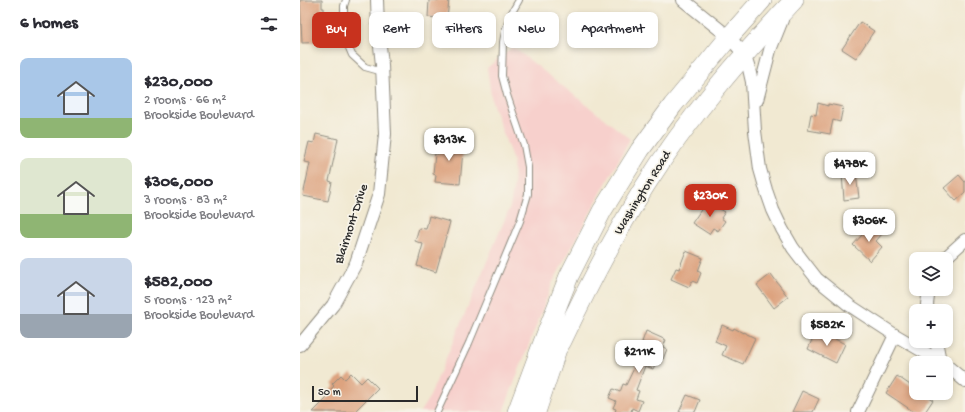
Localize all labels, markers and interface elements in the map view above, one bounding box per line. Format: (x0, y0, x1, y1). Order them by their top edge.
chip: Buy (312, 12, 361, 48)
chip: Rent (369, 12, 424, 48)
chip: Filters (432, 12, 496, 48)
chip: New (504, 12, 559, 48)
chip: Apartment (567, 12, 658, 48)
icon: filters (258, 13, 280, 35)
text: 6 homes (20, 14, 78, 34)
text: $230,000 (144, 73, 213, 93)
icon: home (52, 74, 100, 122)
text: 2 rooms · 66 m² (144, 93, 226, 108)
text: Brookside Boulevard (144, 108, 254, 123)
pin: $313K (421, 128, 477, 162)
text: $313K (433, 133, 465, 148)
street label: Washington Road (611, 147, 676, 238)
pin: $478K (822, 152, 878, 186)
text: $478K (833, 157, 867, 172)
text: $306,000 (144, 173, 213, 193)
icon: home (52, 174, 100, 222)
street label: Blairmont Drive (332, 182, 372, 267)
pin: $230K (682, 184, 738, 218)
text: $230K (693, 189, 727, 204)
text: 3 rooms · 83 m² (144, 193, 228, 208)
text: Brookside Boulevard (144, 208, 254, 223)
pin: $306K (841, 209, 897, 243)
text: $306K (852, 214, 886, 229)
map controls (909, 252, 953, 400)
button: layers (909, 252, 953, 296)
text: $582,000 (144, 273, 213, 293)
icon: home (52, 274, 100, 322)
text: 5 rooms · 123 m² (144, 293, 232, 308)
button: + (909, 304, 953, 348)
text: Brookside Boulevard (144, 308, 254, 323)
pin: $582K (799, 313, 855, 347)
text: $582K (810, 318, 844, 333)
pin: $211K (611, 340, 667, 374)
text: $211K (624, 345, 654, 360)
button: − (909, 356, 953, 400)
scale bar (312, 384, 418, 403)
text: 50 m (318, 387, 340, 399)

